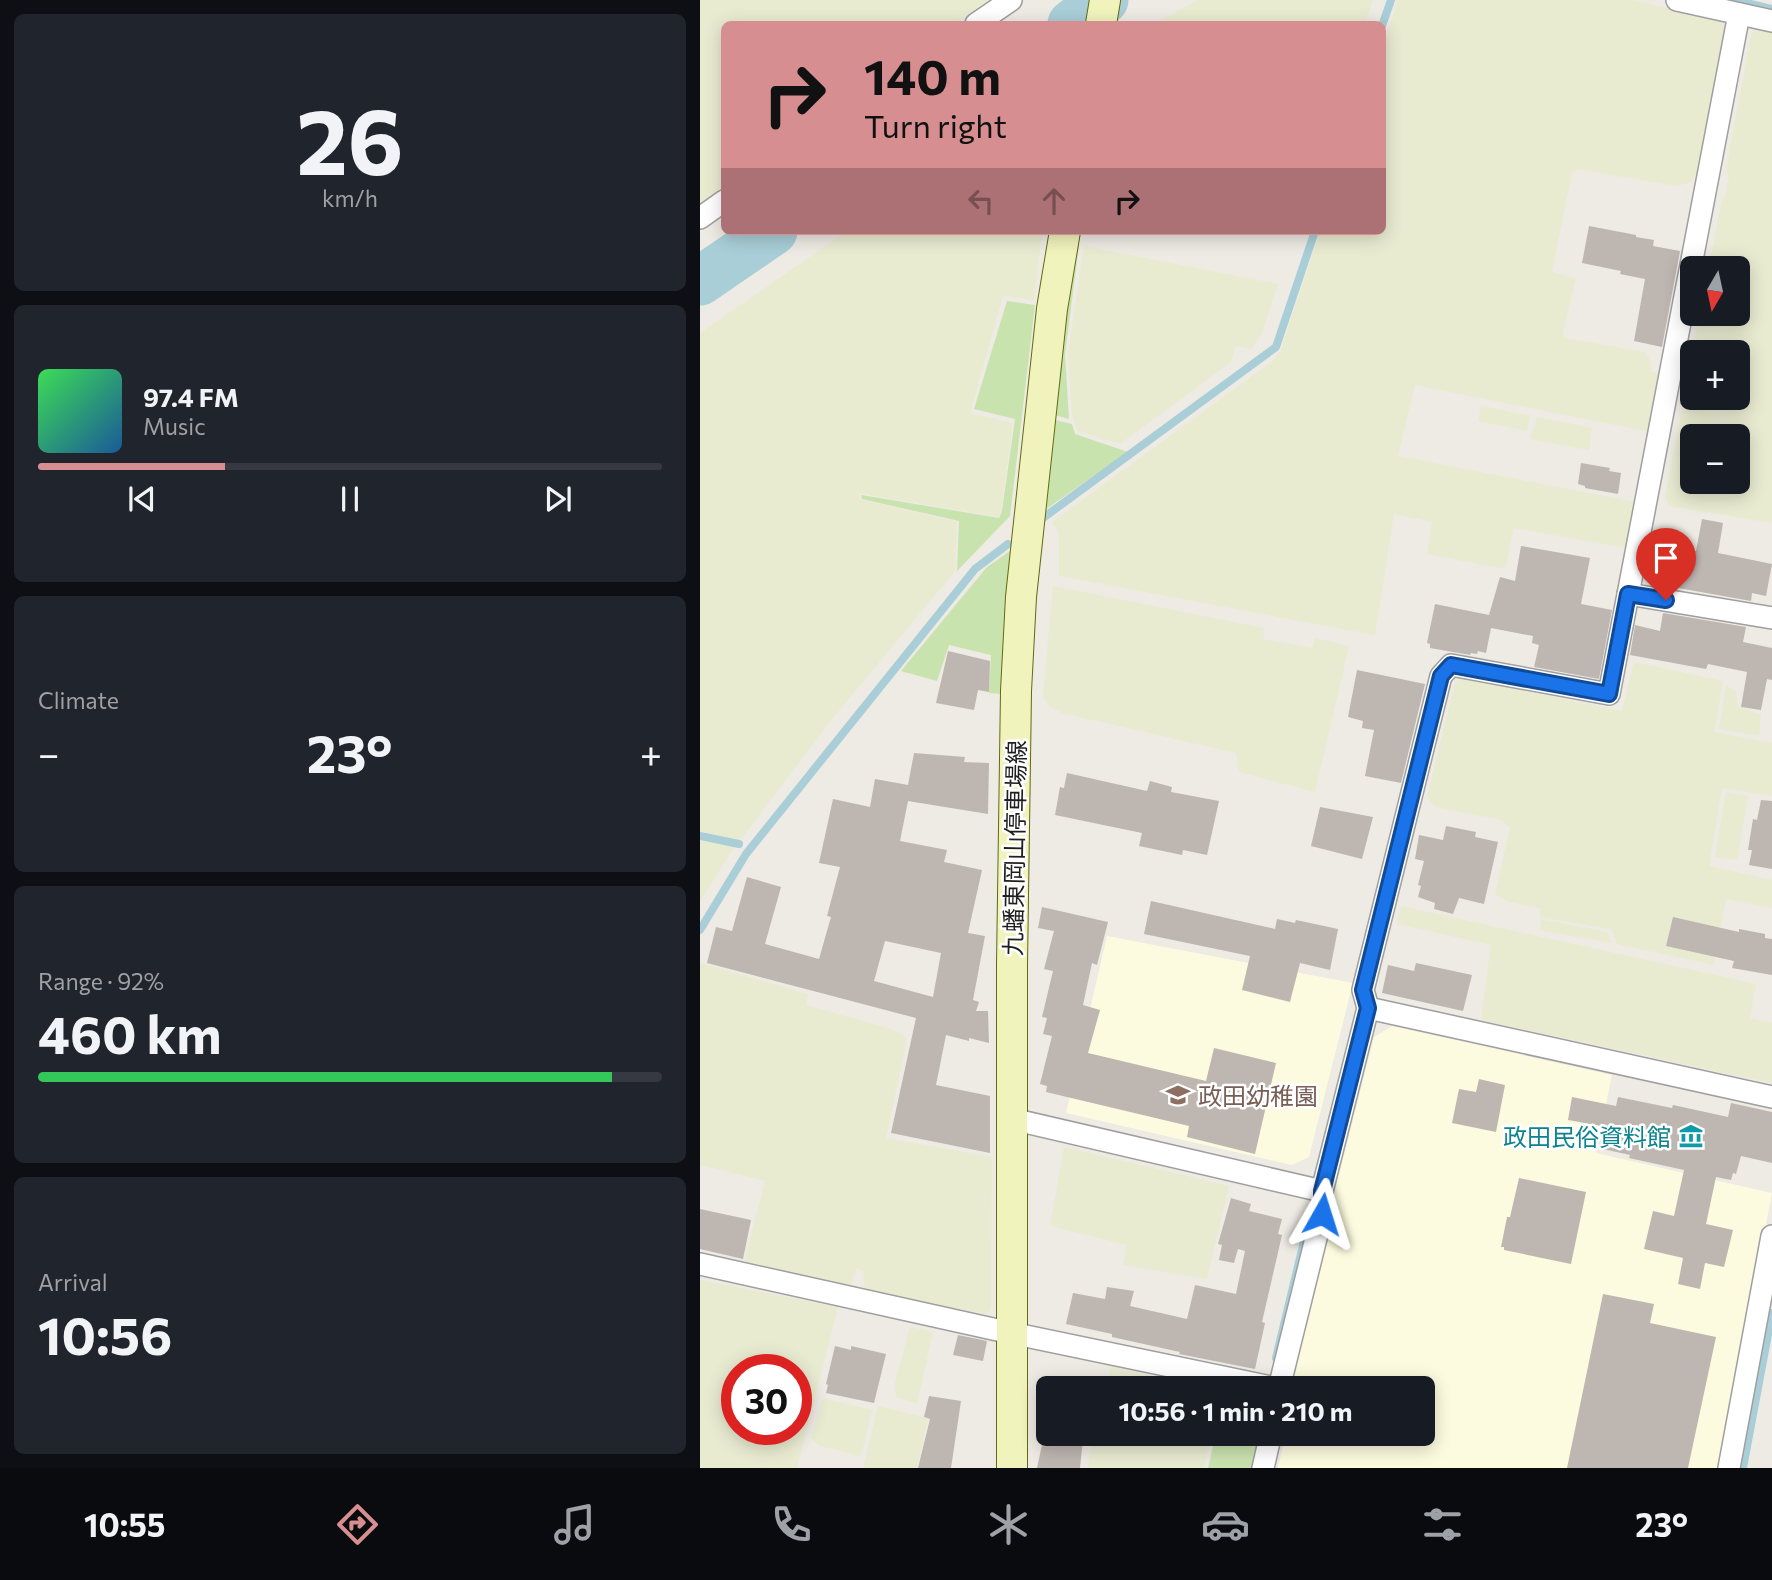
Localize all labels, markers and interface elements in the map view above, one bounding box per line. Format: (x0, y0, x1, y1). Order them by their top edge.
text: 140 m (864, 45, 1001, 105)
icon: right (749, 49, 840, 140)
text: 26 (296, 82, 404, 194)
text: Turn right (864, 105, 1007, 145)
icon: left (962, 182, 1000, 220)
icon: ahead (1035, 182, 1073, 220)
icon: right (1108, 182, 1146, 220)
text: km/h (322, 184, 378, 212)
north arrow (1680, 256, 1750, 326)
map controls (1680, 256, 1750, 494)
button: + (1680, 340, 1750, 410)
text: 97.4 FM (143, 381, 239, 412)
text: Music (143, 412, 206, 440)
button: − (1680, 424, 1750, 494)
icon: previous (123, 480, 161, 518)
icon: pause (331, 480, 369, 518)
icon: next (539, 480, 577, 518)
pin (1636, 528, 1696, 600)
icon: arrive (1647, 539, 1685, 577)
text: Climate (38, 686, 119, 714)
text: 23° (307, 720, 393, 784)
text: − (38, 729, 60, 776)
text: + (640, 729, 662, 776)
street label: 九蟠東岡山停車場線 (998, 740, 1030, 956)
text: Range · 92% (38, 967, 164, 995)
text: 460 km (38, 1001, 222, 1065)
school or university icon: 政田幼稚園 (1164, 1081, 1192, 1109)
place label: 政田幼稚園 (1198, 1081, 1318, 1110)
place label: 政田民俗資料館 (1503, 1122, 1671, 1151)
museum icon: 政田民俗資料館 (1677, 1122, 1705, 1150)
position arrow (1285, 1177, 1359, 1251)
text: Arrival (38, 1268, 108, 1296)
text: 10:56 (38, 1302, 172, 1366)
speed limit sign: 30 (721, 1354, 812, 1445)
text: 10:56 · 1 min · 210 m (1119, 1395, 1352, 1426)
icon: directions (333, 1500, 382, 1549)
icon: music (550, 1500, 599, 1549)
icon: phone (767, 1500, 816, 1549)
icon: climate (984, 1500, 1033, 1549)
icon: car (1201, 1500, 1250, 1549)
icon: filters (1418, 1500, 1467, 1549)
text: 10:55 (84, 1504, 166, 1544)
text: 23° (1635, 1504, 1688, 1544)

